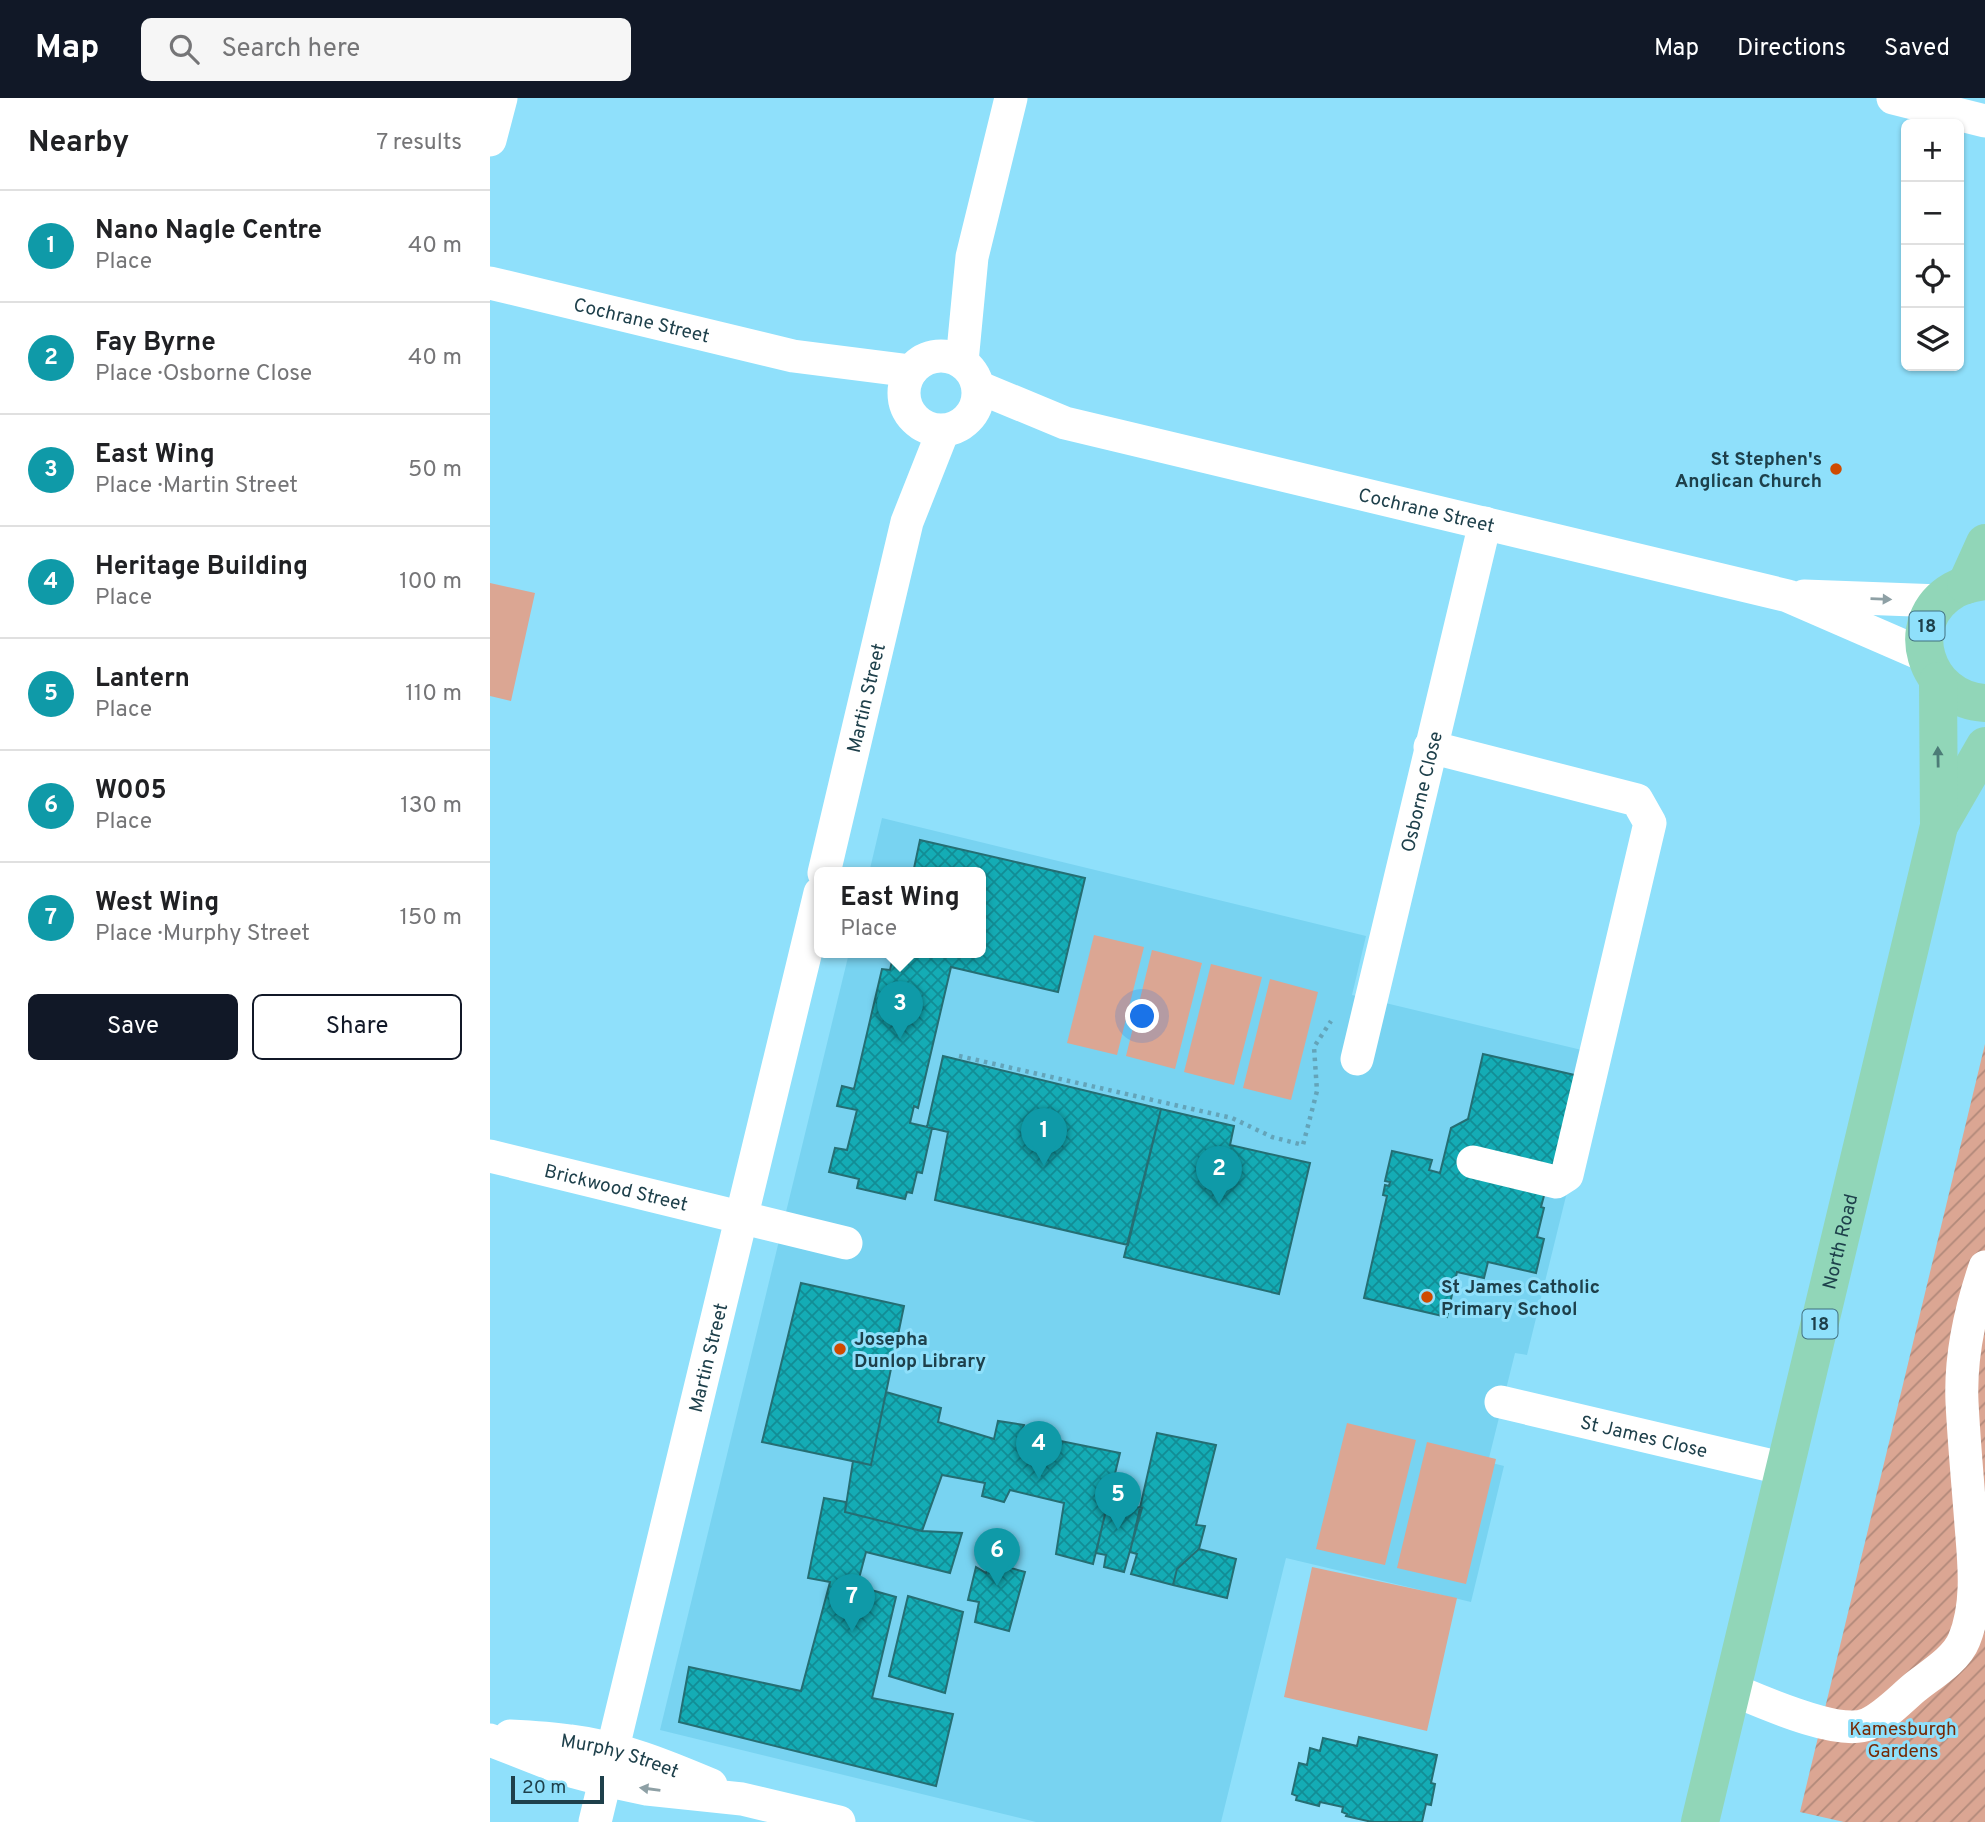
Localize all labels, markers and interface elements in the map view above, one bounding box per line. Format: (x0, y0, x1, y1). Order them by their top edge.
search box (141, 18, 631, 81)
text: Map (35, 28, 99, 70)
icon: search (165, 30, 203, 68)
text: Search here (221, 33, 360, 66)
text: Map (1654, 34, 1699, 64)
text: Directions (1737, 34, 1846, 64)
text: Saved (1884, 34, 1950, 64)
map controls (1901, 119, 1964, 371)
button: + (1901, 119, 1964, 182)
text: Nearby (28, 125, 129, 162)
text: 7 results (376, 129, 462, 158)
button: − (1901, 182, 1964, 245)
text: Nano Nagle Centre (95, 215, 322, 248)
text: 1 (46, 232, 56, 261)
text: 40 m (408, 232, 462, 261)
button: locate (1901, 245, 1964, 308)
text: Place (95, 248, 152, 277)
street label: Cochrane Street (571, 294, 712, 349)
button: layers (1901, 308, 1964, 371)
text: Fay Byrne (95, 327, 216, 360)
text: 2 (44, 344, 58, 373)
text: 40 m (408, 344, 462, 373)
text: Place · Osborne Close (95, 360, 312, 389)
text: East Wing (95, 439, 215, 472)
place label: St Stephen's Anglican Church (1675, 448, 1822, 494)
text: 3 (44, 456, 58, 485)
text: 50 m (408, 456, 462, 485)
marker: St Stephen's Anglican Church (1828, 461, 1844, 477)
text: Place · Martin Street (95, 472, 298, 501)
street label: Cochrane Street (1356, 484, 1497, 539)
text: Heritage Building (95, 551, 308, 584)
text: 4 (44, 568, 58, 597)
text: 100 m (399, 568, 462, 597)
text: Place (95, 584, 152, 613)
one-way arrow (1870, 593, 1892, 604)
road number: 18 (1910, 612, 1944, 640)
street label: Martin Street (843, 641, 892, 755)
text: Lantern (95, 663, 190, 696)
text: 5 (44, 680, 58, 709)
text: 110 m (405, 680, 462, 709)
text: Place (95, 696, 152, 725)
street label: Osborne Close (1397, 729, 1449, 855)
one-way arrow (1933, 746, 1944, 768)
text: W005 (95, 775, 167, 808)
text: 6 (44, 792, 58, 821)
text: 130 m (400, 792, 462, 821)
text: Place (95, 808, 152, 837)
popup (814, 867, 986, 958)
text: East Wing (840, 882, 960, 915)
text: West Wing (95, 887, 219, 920)
text: 7 (45, 904, 57, 933)
text: 150 m (400, 904, 462, 933)
text: Place (840, 915, 897, 944)
text: Place · Murphy Street (95, 920, 310, 949)
pin: 3 (877, 981, 923, 1039)
button: Save (28, 994, 238, 1060)
button: Share (252, 994, 462, 1060)
your location (1125, 999, 1159, 1033)
pin: 1 (1021, 1108, 1067, 1166)
pin: 2 (1196, 1146, 1242, 1204)
street label: Brickwood Street (542, 1160, 690, 1218)
street label: North Road (1818, 1192, 1864, 1292)
place label: St James Catholic Primary School (1441, 1276, 1600, 1322)
marker: St James Catholic Primary School (1419, 1289, 1435, 1305)
street label: Martin Street (685, 1301, 734, 1415)
road number: 18 (1802, 1310, 1838, 1338)
place label: Josepha Dunlop Library (854, 1328, 986, 1374)
marker: Josepha Dunlop Library (832, 1341, 848, 1357)
street label: St James Close (1578, 1411, 1710, 1464)
pin: 4 (1016, 1421, 1062, 1479)
pin: 5 (1095, 1472, 1141, 1530)
pin: 6 (974, 1528, 1020, 1586)
pin: 7 (829, 1574, 875, 1632)
park label: Kamesburgh Gardens (1849, 1718, 1957, 1764)
street label: Murphy Street (559, 1730, 682, 1784)
scale bar (511, 1773, 604, 1805)
text: 20 m (522, 1776, 566, 1800)
one-way arrow (639, 1783, 661, 1794)

